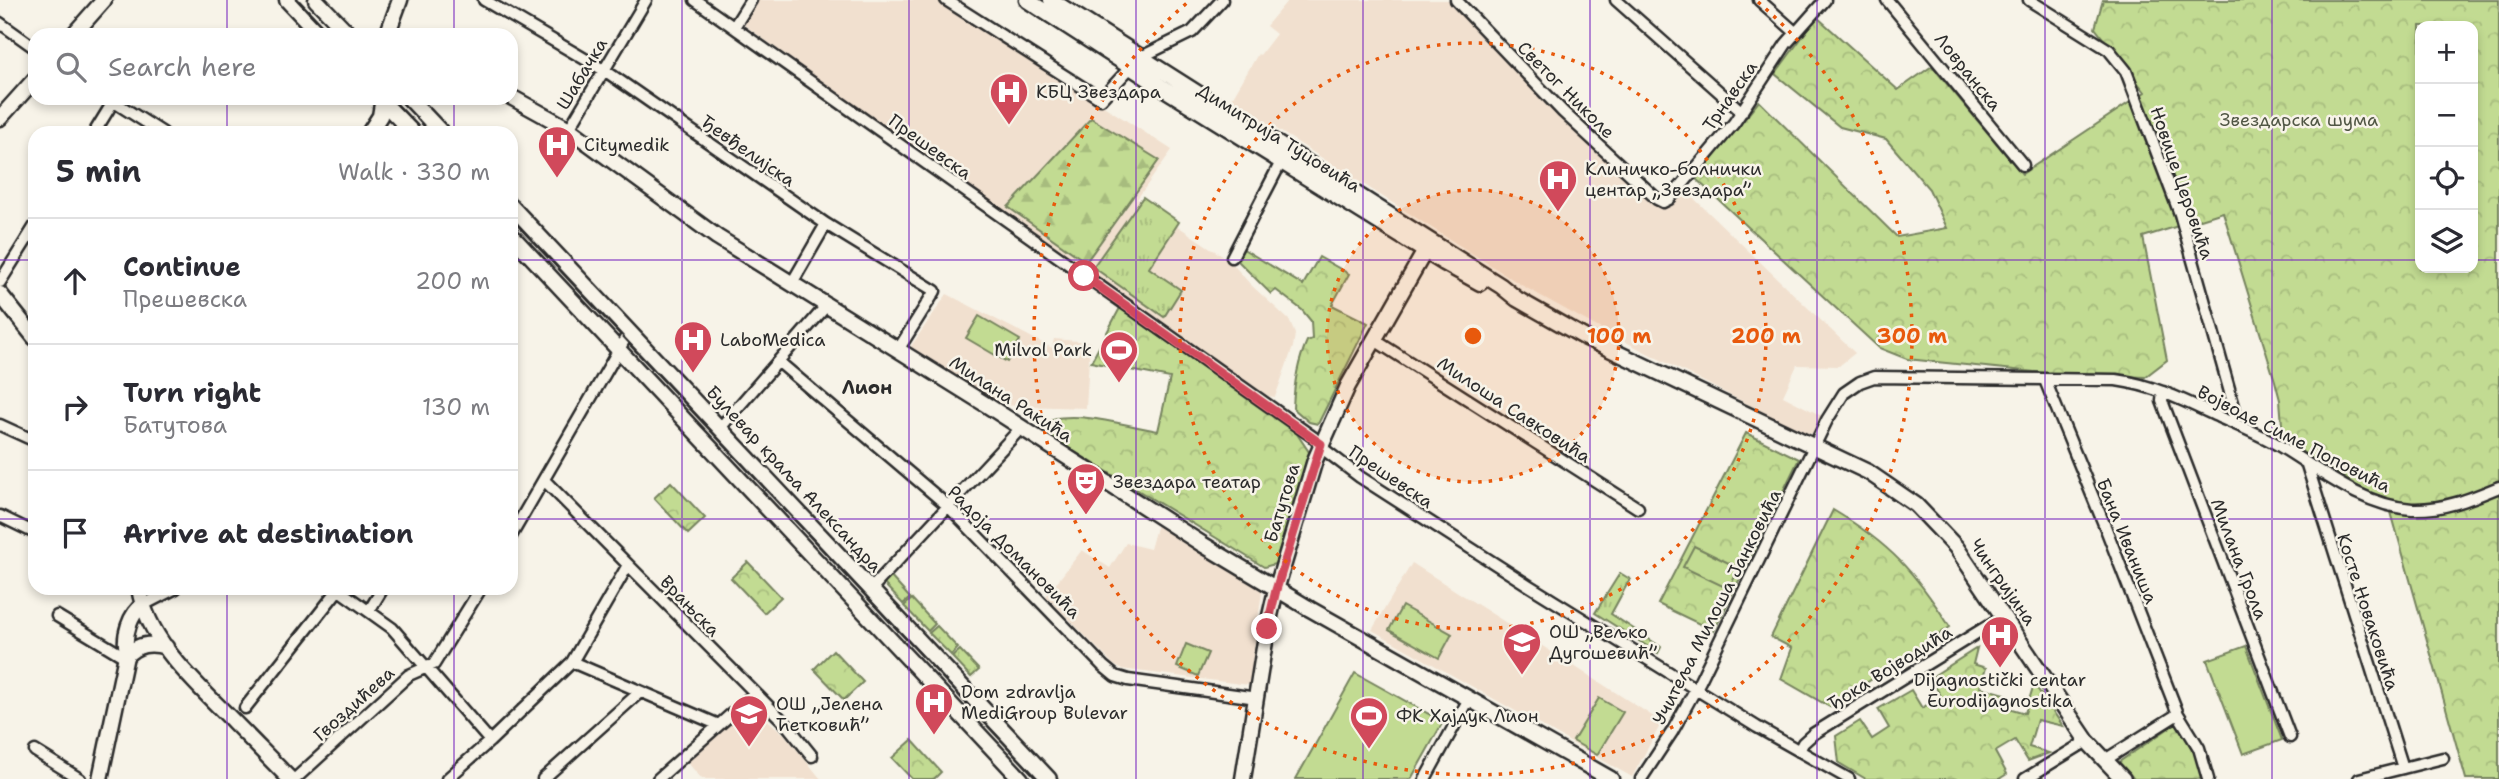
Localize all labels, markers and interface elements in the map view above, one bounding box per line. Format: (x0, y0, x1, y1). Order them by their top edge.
map controls (2415, 21, 2478, 273)
button: + (2415, 21, 2478, 84)
search box (28, 28, 518, 105)
street label: Ловранска (1929, 28, 2007, 116)
street label: Шабачка (551, 34, 613, 114)
street label: Светог Николе (1512, 36, 1620, 144)
icon: search (52, 48, 90, 86)
text: Search here (108, 49, 257, 84)
street label: Трнавска (1697, 56, 1763, 136)
hospital icon: КБЦ Звездара (988, 71, 1030, 126)
street label: Димитрија Туцовића (1193, 78, 1365, 198)
place label: КБЦ Звездара (1036, 80, 1161, 104)
button: − (2415, 84, 2478, 147)
street label: Новице Церовића (2145, 103, 2219, 263)
park label: Звездарска шума (2220, 108, 2378, 132)
street label: Прешевска (884, 109, 976, 185)
street label: Ђевђелијска (696, 110, 800, 192)
hospital icon: Citymedik (536, 124, 578, 179)
place label: Citymedik (584, 133, 670, 157)
button: locate (2415, 147, 2478, 210)
text: 5 min (56, 151, 141, 192)
text: Walk · 330 m (338, 157, 490, 187)
place label: Клиничко-болнички центар „Звездара” (1585, 157, 1762, 202)
hospital icon: Клиничко-болнички центар „Звездара” (1537, 158, 1579, 213)
button: layers (2415, 210, 2478, 273)
text: Continue (123, 249, 241, 284)
route start (1068, 260, 1099, 291)
icon: ahead (56, 262, 94, 300)
text: 200 m (415, 266, 490, 296)
text: Прешевска (123, 284, 247, 314)
hospital icon: LaboMedica (672, 319, 714, 374)
text: 100 m (1587, 322, 1651, 350)
text: 200 m (1731, 322, 1801, 350)
text: 300 m (1877, 322, 1947, 350)
centre of rings (1461, 324, 1485, 348)
place label: LaboMedica (720, 328, 825, 352)
sports icon: Milvol Park (1098, 329, 1140, 384)
place label: Milvol Park (994, 338, 1092, 362)
street label: Милана Ракића (945, 350, 1077, 448)
street label: Милоша Савковића (1433, 351, 1595, 469)
text: Turn right (123, 375, 261, 410)
district label: Лион (842, 375, 892, 400)
street label: Булевар краља Александра (701, 380, 887, 578)
street label: Војводе Симе Поповића (2193, 380, 2395, 498)
icon: right (56, 388, 94, 426)
text: 130 m (422, 392, 490, 422)
text: Батутова (123, 410, 227, 440)
street label: Прешевска (1344, 440, 1438, 514)
theatre icon: Звездара театар (1065, 461, 1107, 516)
street label: Батутова (1259, 461, 1305, 545)
place label: Звездара театар (1113, 470, 1261, 494)
street label: Бана Иваниша (2091, 475, 2163, 607)
street label: Радоја Домановића (942, 480, 1086, 624)
street label: Учитеља Милоша Јанковића (1647, 485, 1787, 729)
street label: Милана Грола (2205, 495, 2273, 623)
icon: arrive (56, 514, 94, 552)
text: Arrive at destination (123, 516, 413, 551)
street label: Косте Новаковића (2331, 531, 2405, 693)
street label: Чингријина (1964, 534, 2042, 630)
street label: Врањска (655, 570, 725, 642)
route end (1251, 613, 1282, 644)
hospital icon: Dijagnostički centar Eurodijagnostika (1979, 614, 2021, 669)
place label: ОШ „Вељко Дугошевић” (1549, 620, 1657, 665)
street label: Ђока Војводића (1823, 620, 1957, 716)
school or university icon: ОШ „Вељко Дугошевић” (1501, 621, 1543, 676)
street label: Гвоздићева (308, 661, 400, 747)
place label: Dijagnostički centar Eurodijagnostika (1914, 668, 2086, 713)
place label: Dom zdravlja MediGroup Bulevar (961, 680, 1128, 725)
hospital icon: Dom zdravlja MediGroup Bulevar (913, 681, 955, 736)
place label: ОШ „Јелена Ћетковић” (776, 692, 883, 737)
school or university icon: ОШ „Јелена Ћетковић” (728, 693, 770, 748)
sports icon: ФК Хајдук Лион (1348, 695, 1390, 750)
place label: ФК Хајдук Лион (1396, 704, 1539, 728)

